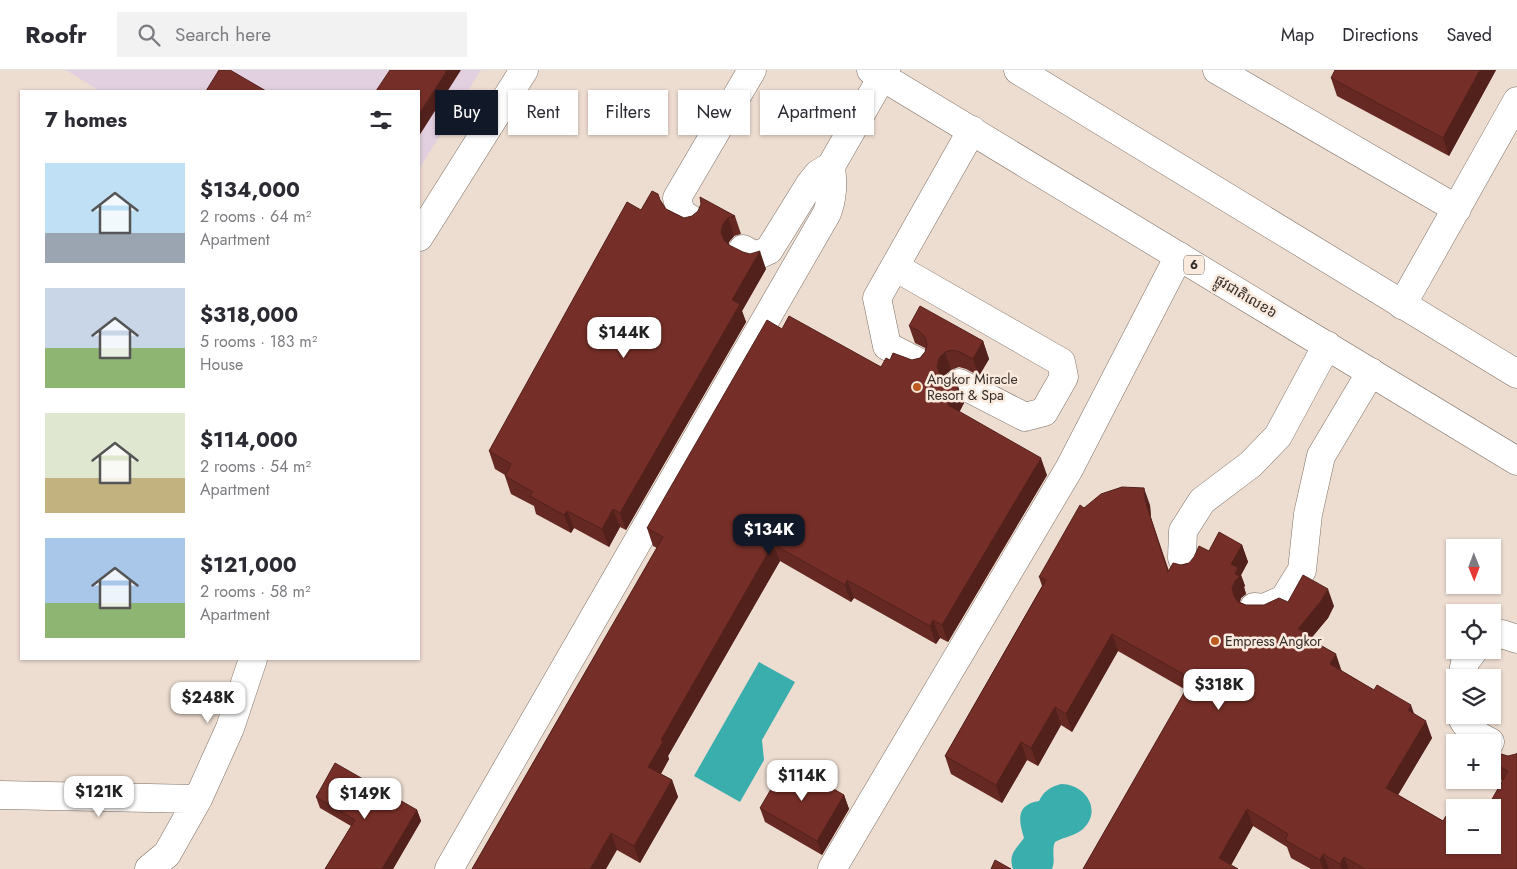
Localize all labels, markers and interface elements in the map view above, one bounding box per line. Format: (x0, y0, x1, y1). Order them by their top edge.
search box (117, 12, 467, 57)
text: Roofr (25, 17, 87, 52)
icon: search (135, 21, 163, 49)
text: Search here (175, 21, 271, 48)
text: Map (1281, 22, 1314, 48)
text: Directions (1342, 22, 1418, 48)
text: Saved (1446, 22, 1492, 48)
chip: Buy (435, 90, 498, 135)
chip: Rent (508, 90, 578, 135)
chip: Filters (588, 90, 668, 135)
chip: New (678, 90, 750, 135)
chip: Apartment (760, 90, 874, 135)
text: 7 homes (45, 105, 127, 135)
icon: filters (367, 106, 395, 134)
text: $134,000 (200, 175, 300, 205)
icon: home (85, 183, 145, 243)
text: 2 rooms · 64 m² (200, 205, 311, 228)
text: Apartment (200, 228, 270, 251)
road number: 6 (1184, 256, 1204, 274)
street label: ផ្លូវជាតិលេខ៦ (1210, 269, 1281, 324)
text: $318,000 (200, 300, 298, 330)
icon: home (85, 308, 145, 368)
pin: $144K (589, 316, 659, 359)
text: $144K (598, 321, 650, 344)
text: 5 rooms · 183 m² (200, 330, 317, 353)
text: House (200, 353, 243, 376)
place label: Angkor Miracle Resort & Spa (927, 369, 1018, 405)
marker: Angkor Miracle Resort & Spa (911, 381, 923, 393)
text: $114,000 (200, 425, 298, 455)
icon: home (85, 433, 145, 493)
text: 2 rooms · 54 m² (200, 455, 311, 478)
text: Apartment (200, 478, 270, 501)
pin: $134K (734, 514, 804, 556)
text: $134K (744, 518, 794, 541)
north arrow (1446, 539, 1501, 594)
map controls (1446, 539, 1501, 854)
text: $121,000 (200, 550, 297, 580)
icon: home (85, 558, 145, 618)
text: 2 rooms · 58 m² (200, 580, 311, 603)
text: Apartment (200, 603, 270, 626)
button: locate (1446, 604, 1501, 659)
place label: Empress Angkor (1225, 631, 1322, 651)
marker: Empress Angkor (1209, 635, 1221, 647)
pin: $318K (1184, 668, 1254, 711)
button: layers (1446, 669, 1501, 724)
text: $318K (1194, 673, 1244, 696)
pin: $248K (173, 682, 243, 724)
text: $248K (182, 686, 234, 709)
button: + (1446, 734, 1501, 789)
pin: $114K (767, 760, 837, 802)
text: $114K (778, 764, 826, 787)
pin: $121K (64, 776, 134, 818)
pin: $149K (330, 778, 400, 820)
text: $121K (75, 780, 123, 803)
text: $149K (339, 782, 391, 805)
button: − (1446, 799, 1501, 854)

